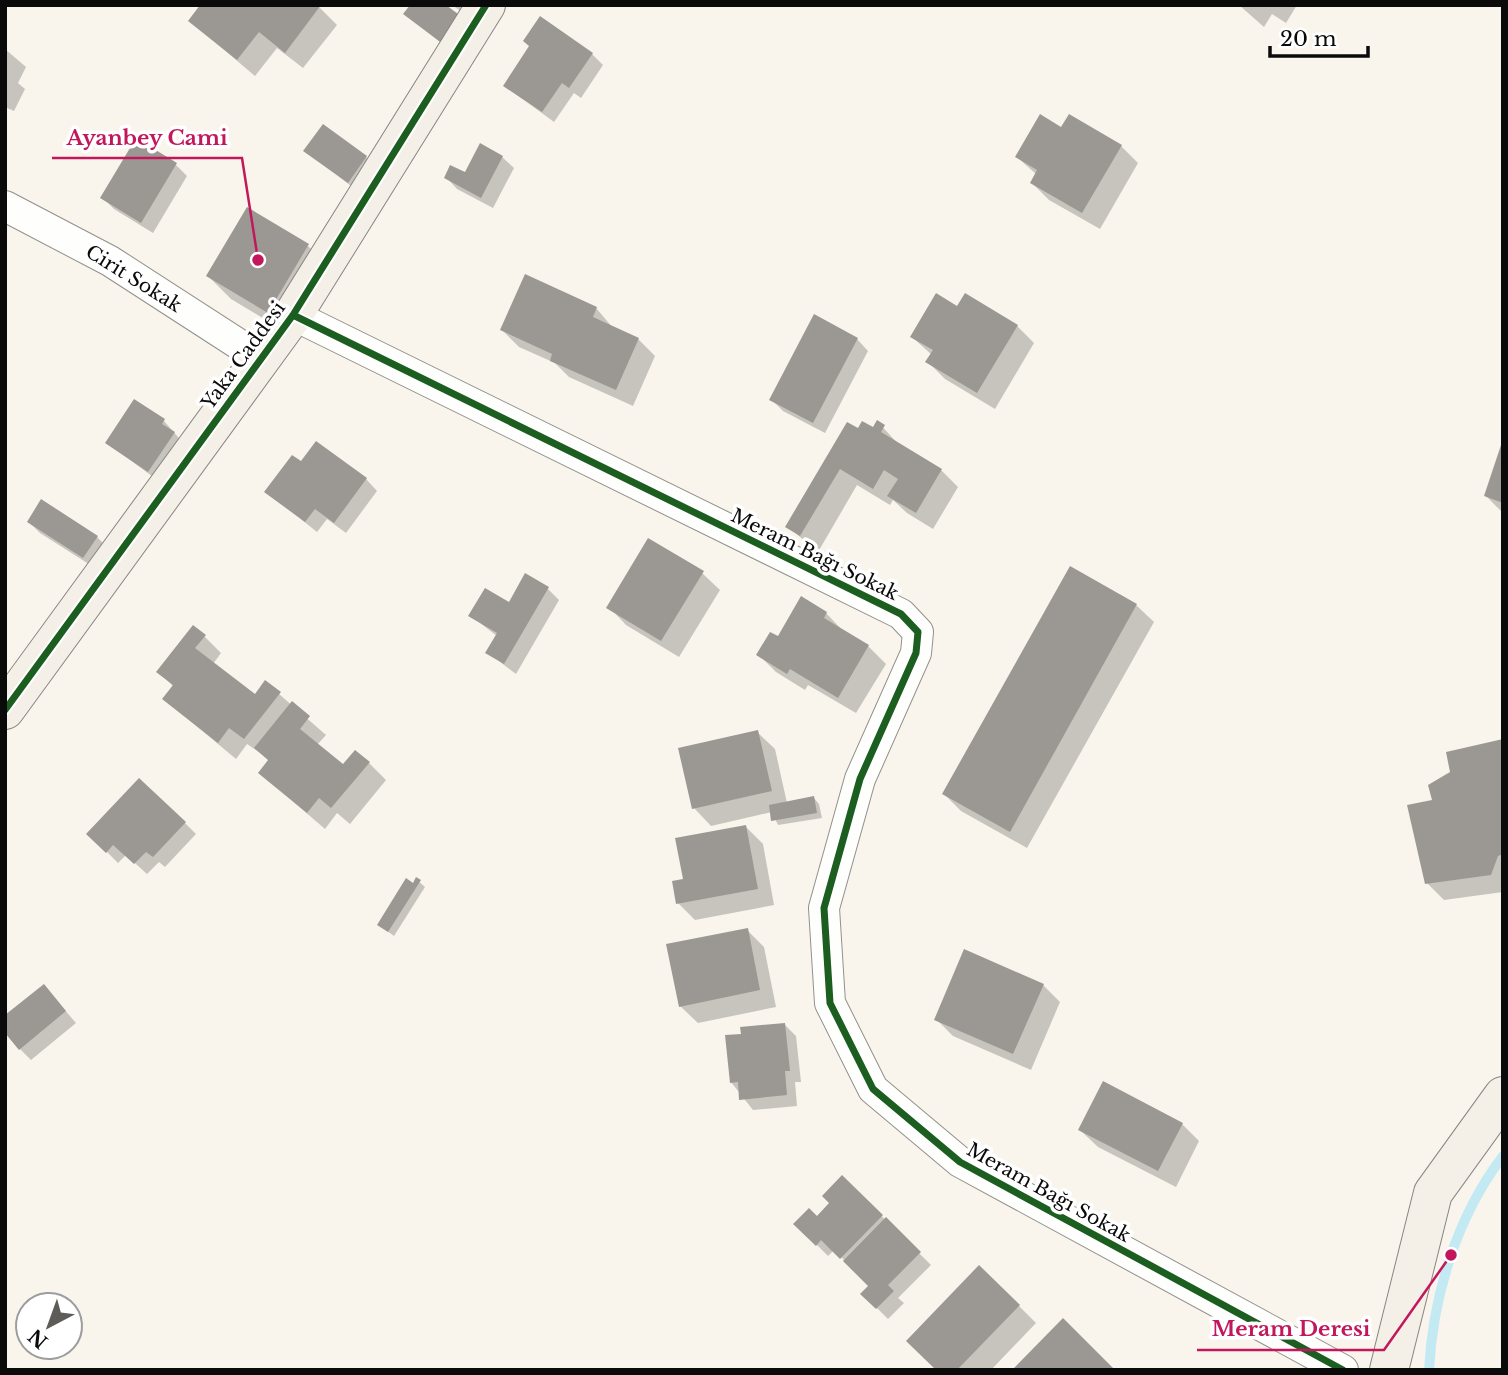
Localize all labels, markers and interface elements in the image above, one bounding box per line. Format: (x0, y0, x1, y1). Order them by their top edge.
scale bar (1270, 14, 1368, 58)
text: 20 m (1280, 26, 1337, 52)
callout: Ayanbey Cami (52, 116, 242, 158)
text: Ayanbey Cami (65, 125, 228, 151)
street label: Cirit Sokak (82, 240, 186, 317)
street label: Yaka Caddesi (196, 297, 290, 414)
street label: Meram Bağı Sokak (727, 504, 903, 605)
street label: Meram Bağı Sokak (963, 1138, 1135, 1247)
north arrow (14, 1291, 84, 1361)
callout: Meram Deresi (1197, 1308, 1384, 1350)
text: Meram Deresi (1212, 1316, 1371, 1342)
text: N (24, 1324, 52, 1353)

